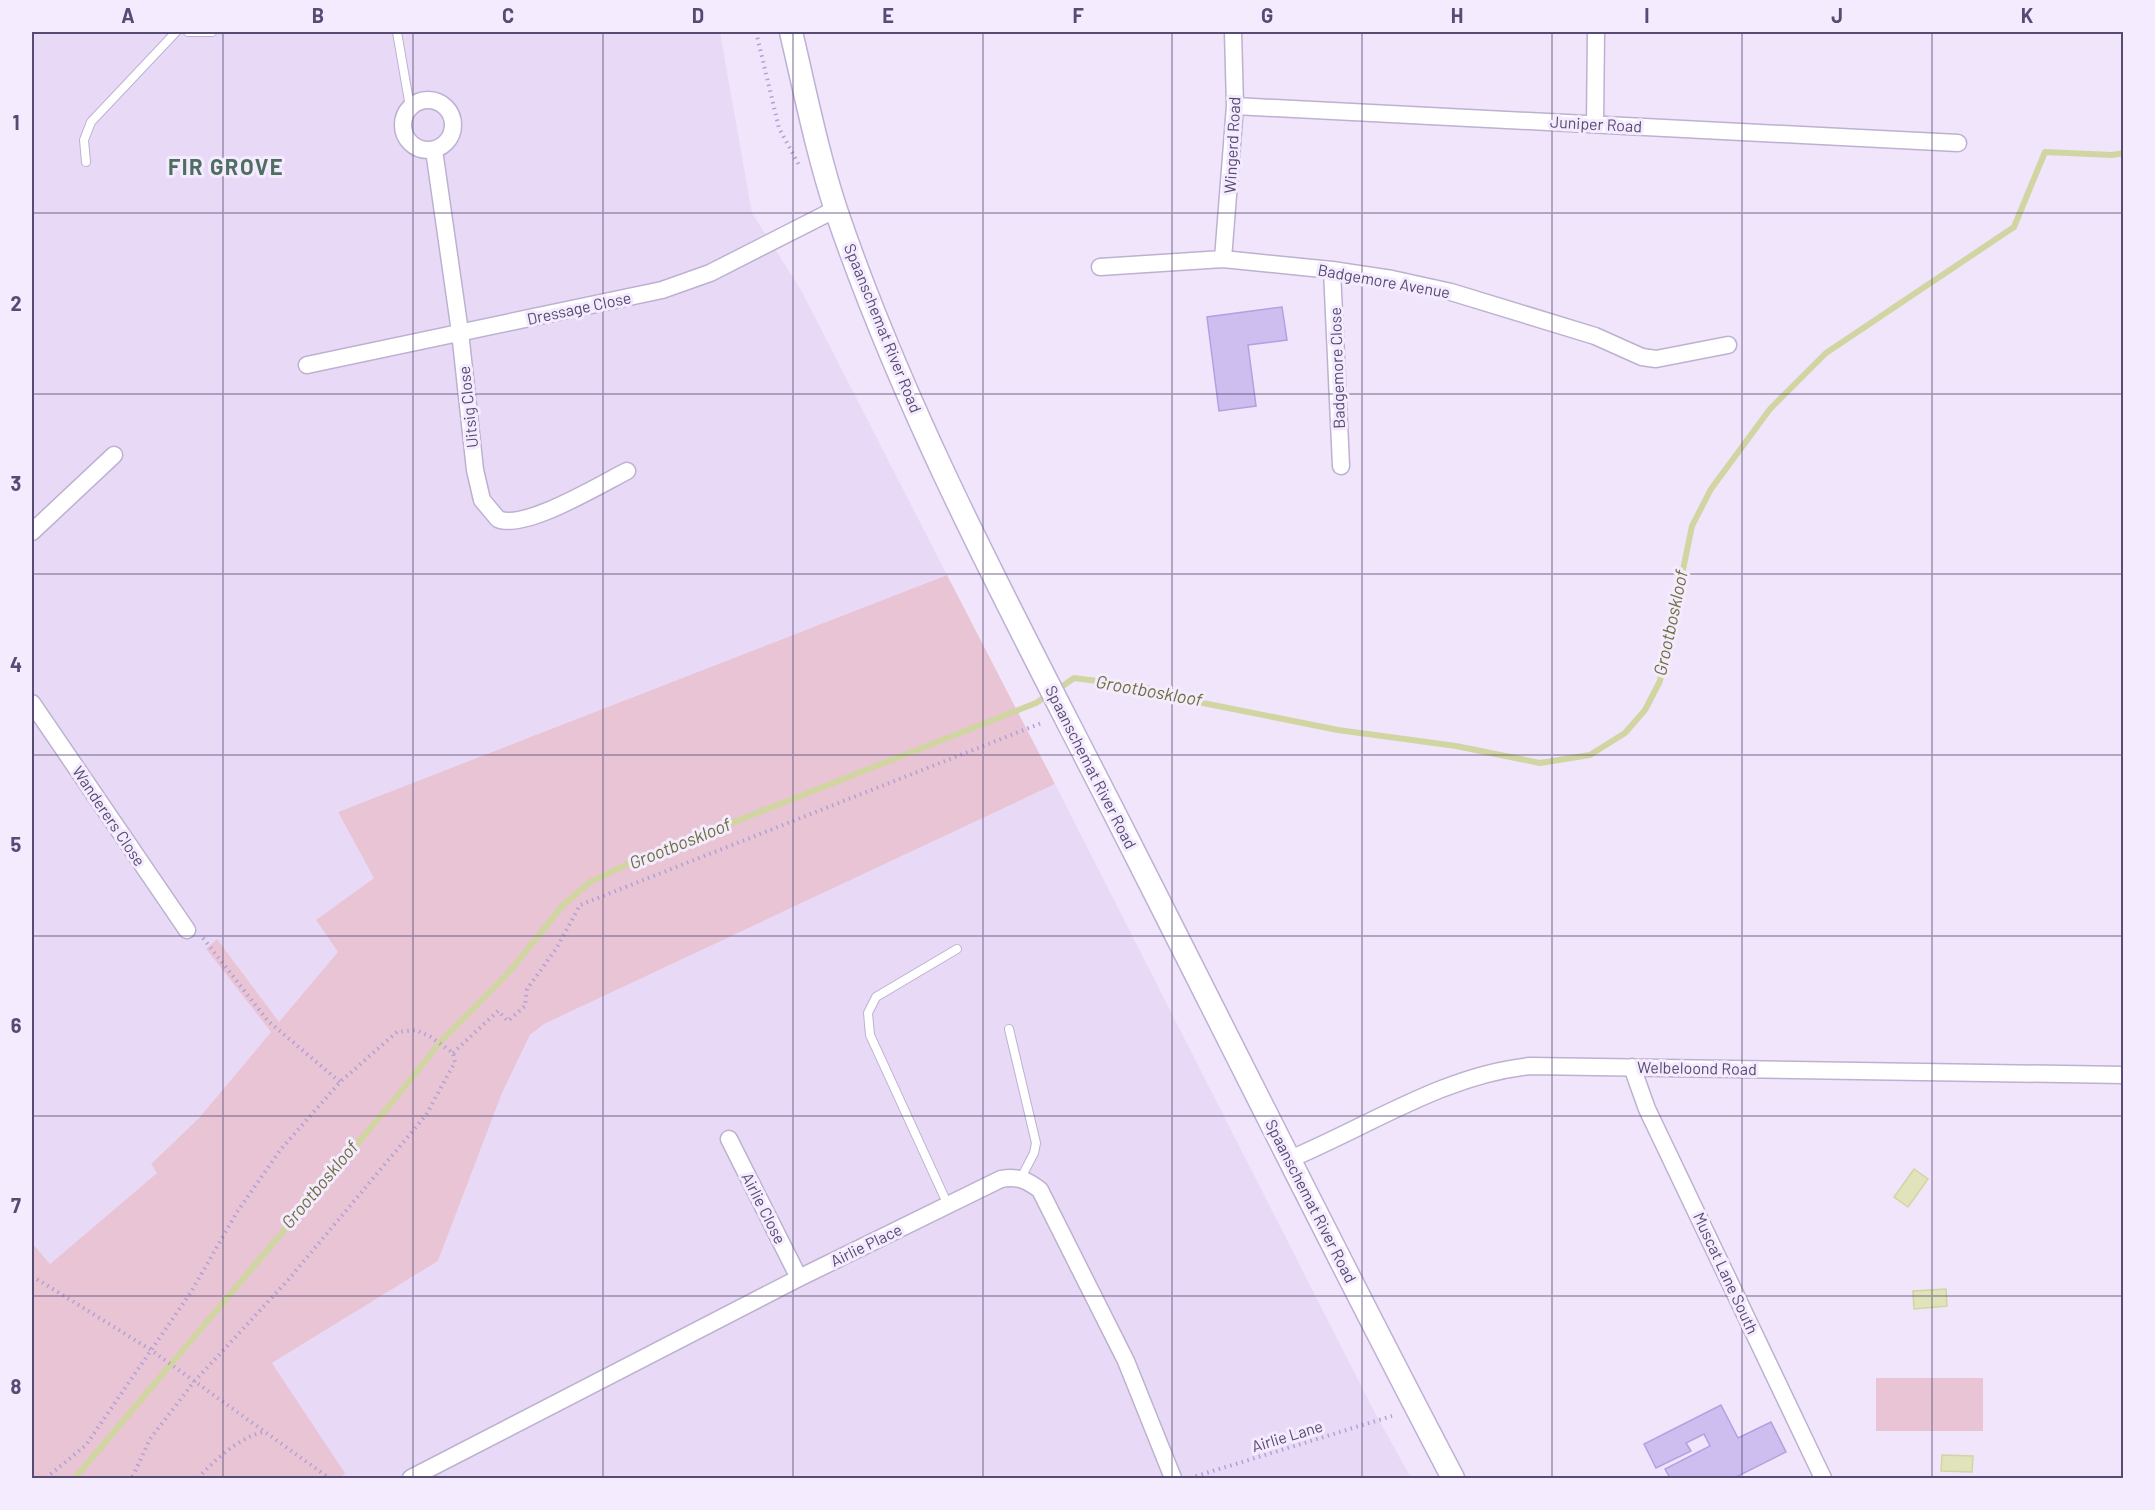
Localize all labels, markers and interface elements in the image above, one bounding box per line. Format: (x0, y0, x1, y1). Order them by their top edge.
text: A (121, 3, 135, 27)
text: B (312, 3, 324, 27)
text: C (502, 3, 514, 27)
text: D (692, 3, 704, 27)
text: E (882, 3, 894, 27)
text: F (1072, 3, 1084, 27)
text: G (1261, 3, 1273, 27)
text: H (1451, 3, 1463, 27)
text: I (1644, 3, 1650, 27)
text: J (1831, 3, 1843, 27)
text: K (2021, 3, 2034, 27)
street label: Wingerd Road (1219, 96, 1244, 194)
text: 1 (12, 110, 20, 134)
street label: Juniper Road (1550, 112, 1643, 135)
district label: FIR GROVE (168, 153, 284, 179)
street label: Spaanschemat River Road (841, 240, 926, 415)
street label: Badgemore Avenue (1316, 260, 1452, 302)
street label: Dressage Close (525, 287, 633, 328)
text: 2 (10, 291, 22, 315)
street label: Badgemore Close (1325, 307, 1348, 429)
street label: Uitsig Close (454, 365, 481, 449)
text: 3 (11, 471, 21, 495)
water label: Grootboskloof (1648, 567, 1692, 678)
text: 4 (10, 652, 22, 676)
water label: Grootboskloof (1094, 670, 1205, 710)
street label: Spaanschemat River Road (1042, 682, 1141, 852)
street label: Wanderers Close (69, 762, 150, 869)
water label: Grootboskloof (626, 812, 734, 873)
text: 5 (11, 832, 22, 856)
text: 6 (11, 1013, 22, 1037)
street label: Welbeloond Road (1637, 1057, 1757, 1078)
street label: Spaanschemat River Road (1262, 1116, 1361, 1286)
water label: Grootboskloof (276, 1136, 363, 1233)
street label: Airlie Close (738, 1169, 790, 1247)
text: 7 (11, 1193, 21, 1217)
street label: Muscat Lane South (1690, 1209, 1763, 1337)
street label: Airlie Place (827, 1219, 905, 1270)
text: 8 (11, 1374, 22, 1398)
street label: Airlie Lane (1249, 1416, 1325, 1455)

